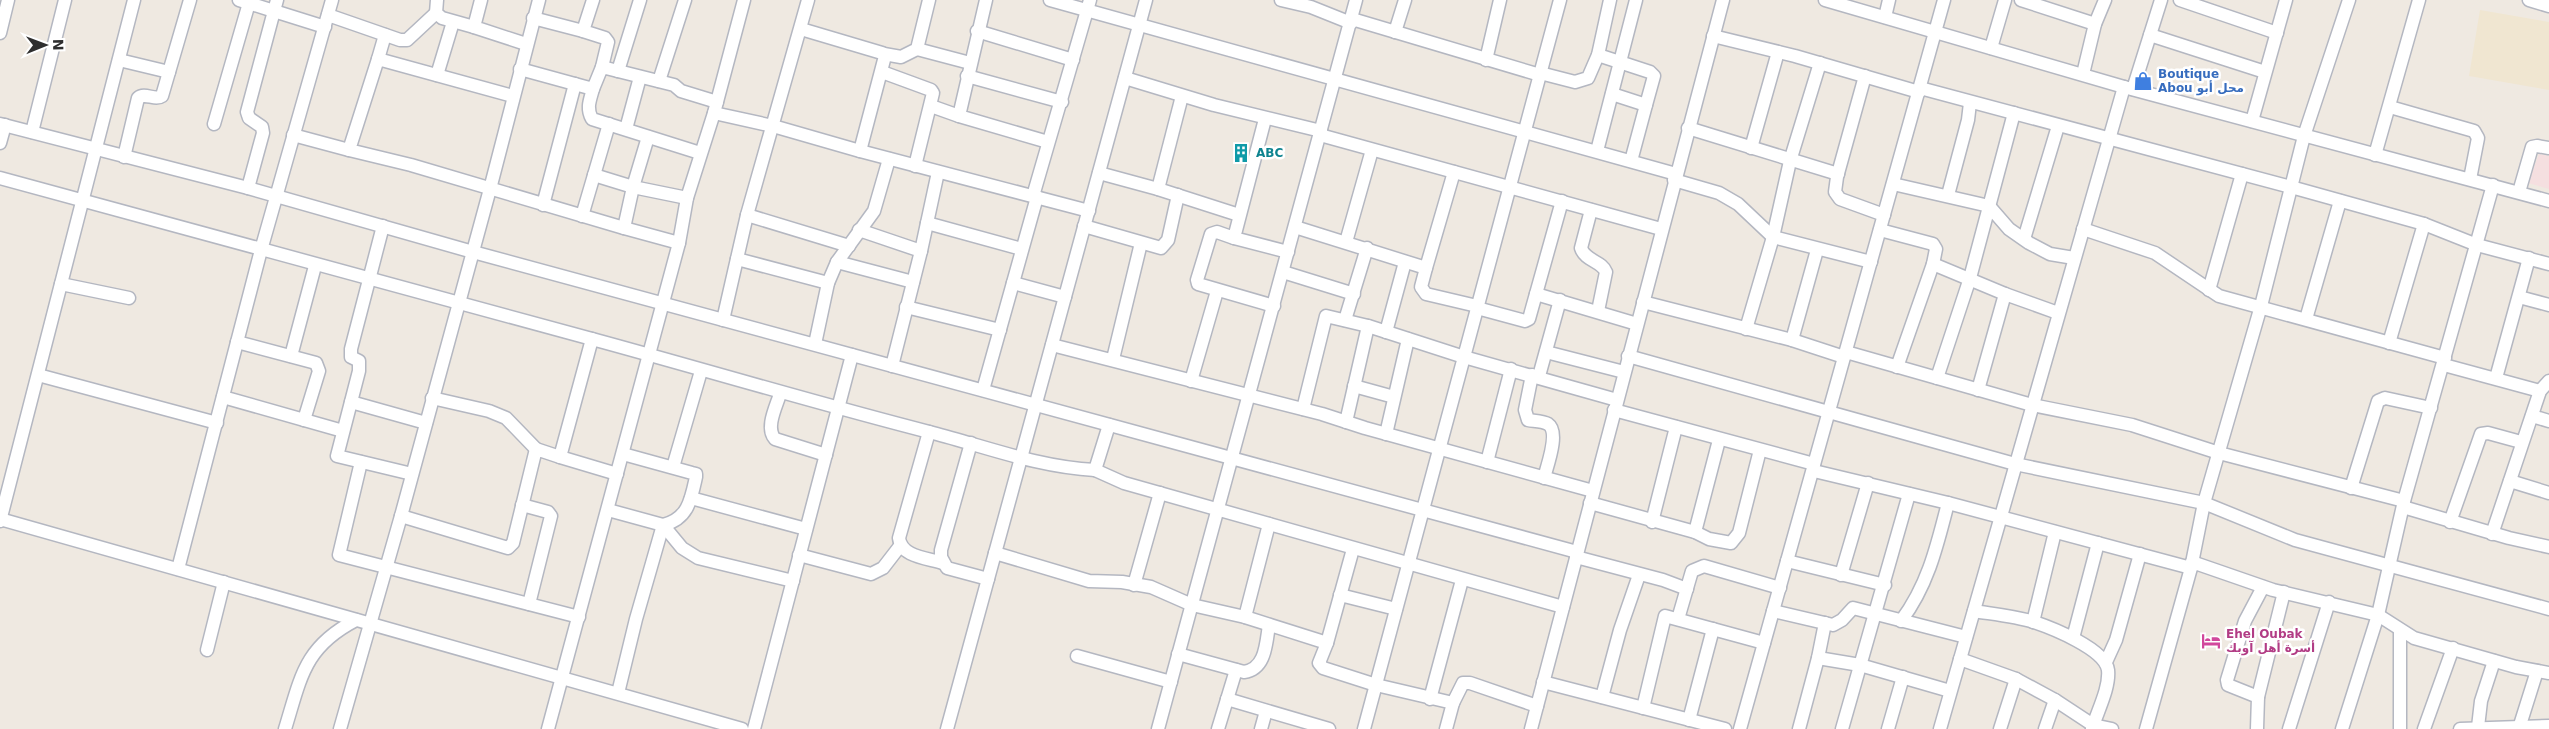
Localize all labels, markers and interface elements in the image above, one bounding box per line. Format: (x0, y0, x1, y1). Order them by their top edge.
north arrow (20, 20, 70, 70)
text: N (50, 39, 66, 51)
place label: Boutique Abou محل أبو (2158, 67, 2244, 96)
shop icon: Boutique Abou محل أبو (2132, 70, 2154, 92)
building icon: ABC (1230, 142, 1252, 164)
place label: ABC (1256, 146, 1283, 160)
place label: Ehel Oubak أسرة أهل آوبك (2226, 627, 2315, 656)
hotel icon: Ehel Oubak أسرة أهل آوبك (2200, 630, 2222, 652)

